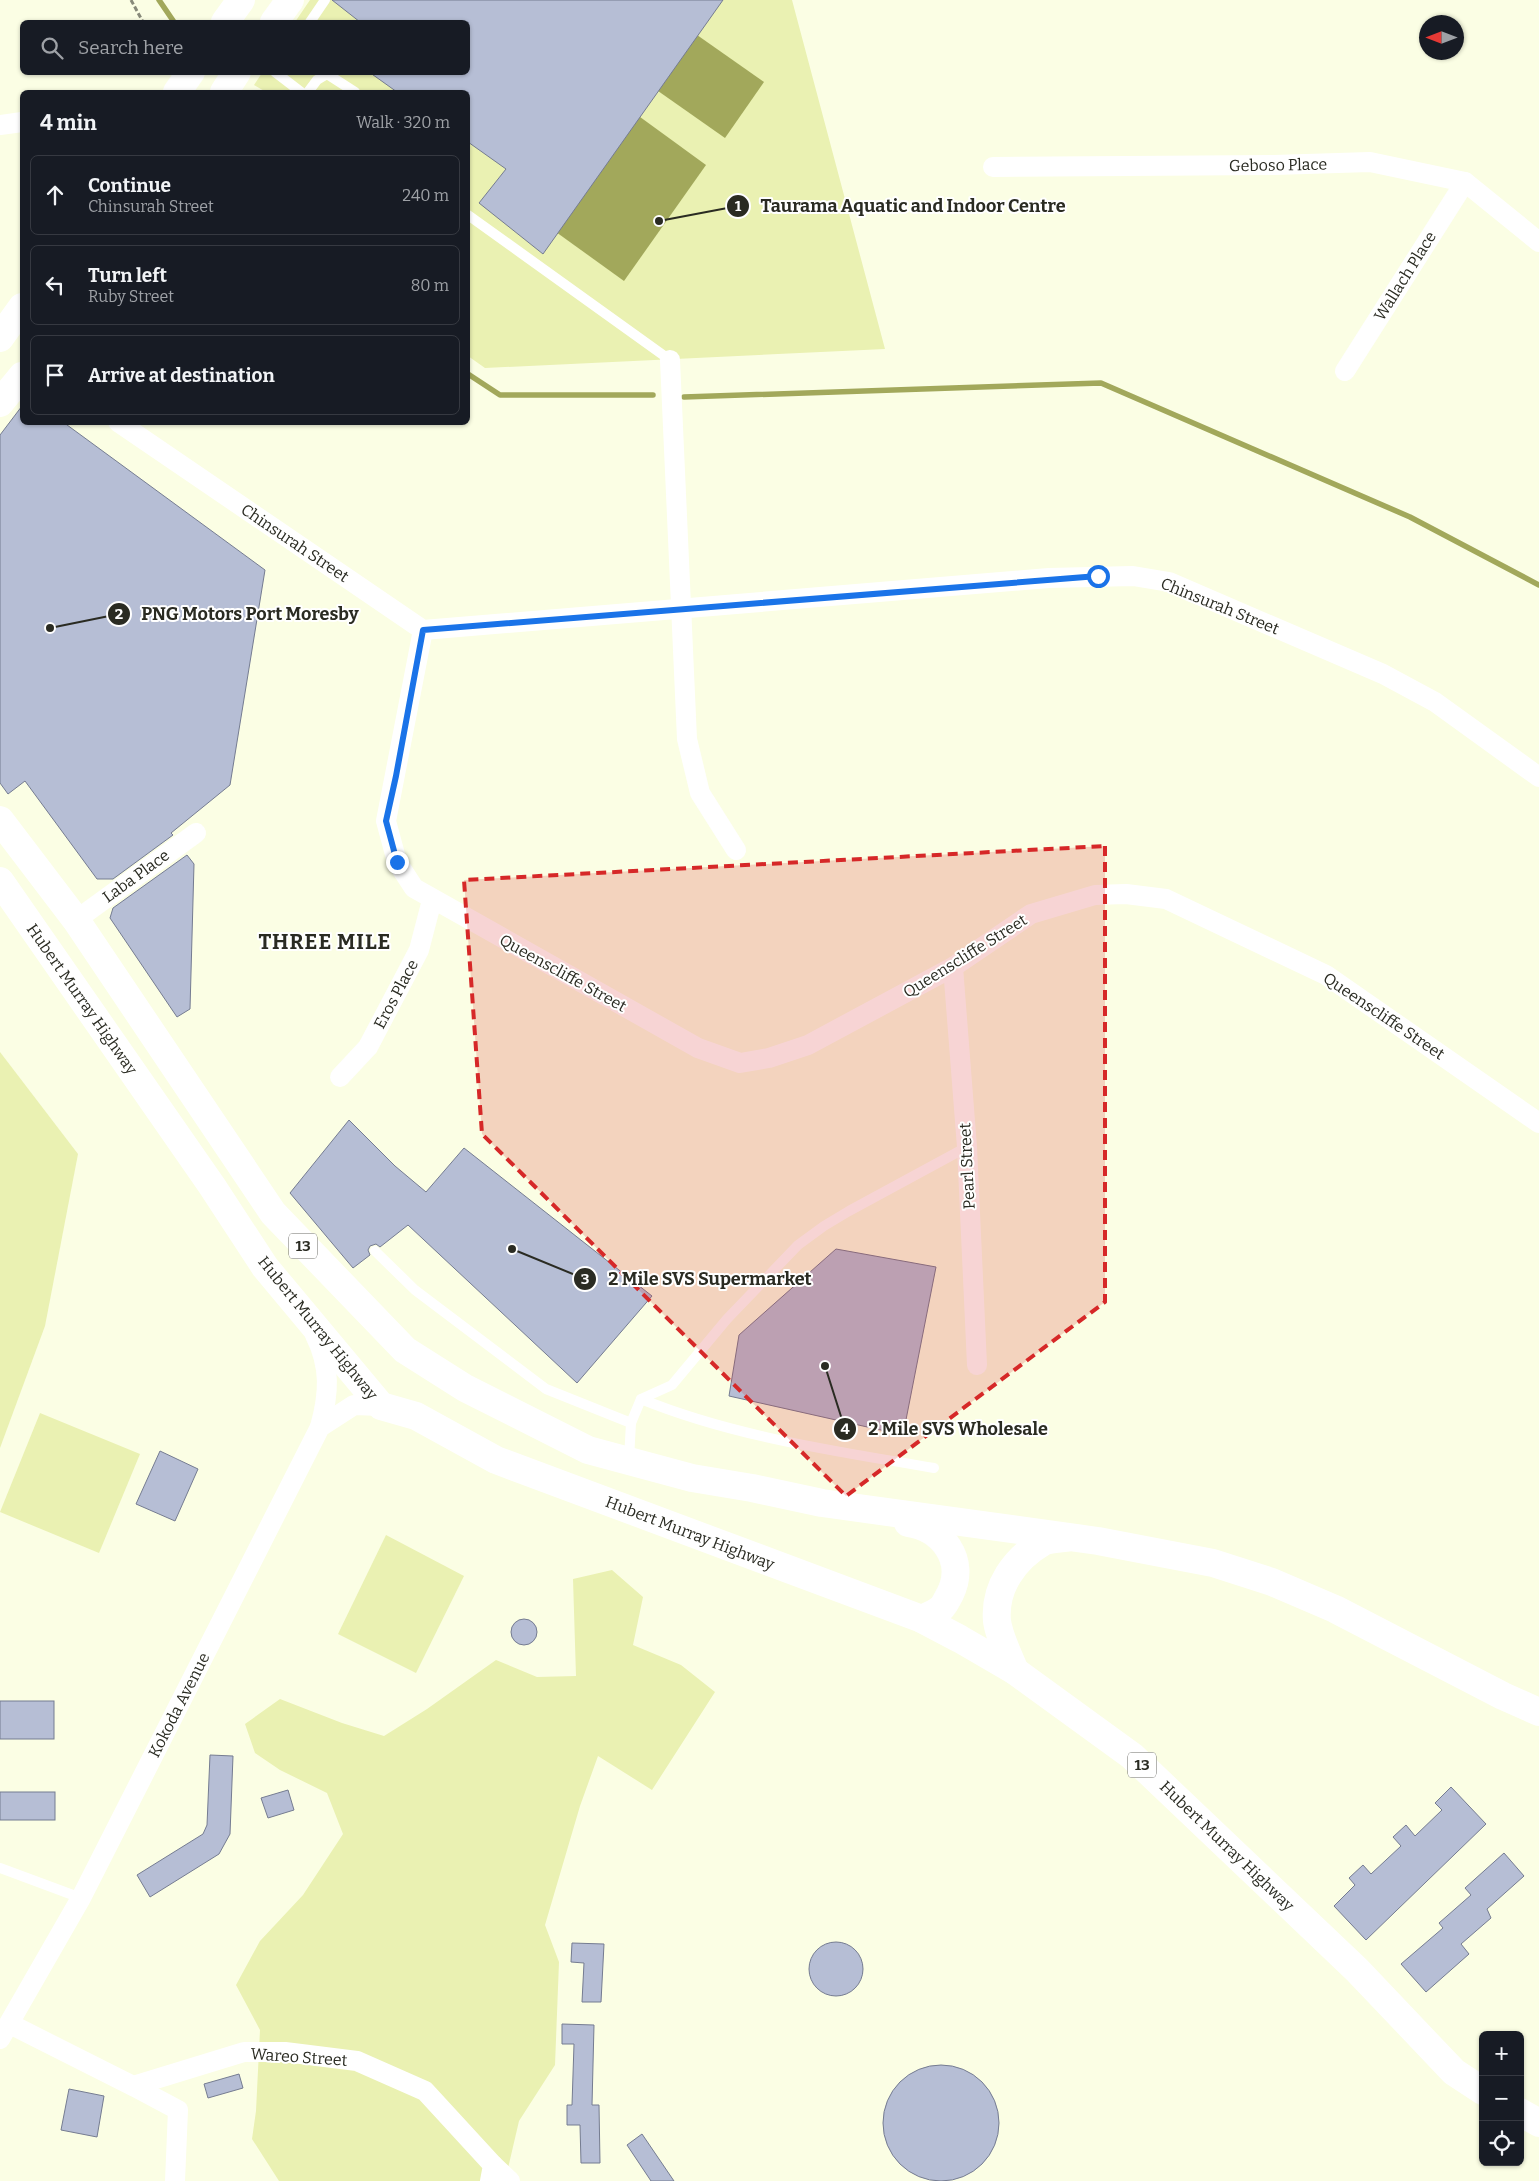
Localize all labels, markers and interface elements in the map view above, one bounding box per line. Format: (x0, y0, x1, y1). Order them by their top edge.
north arrow (1419, 15, 1464, 60)
search box (20, 20, 470, 75)
icon: search (38, 34, 66, 62)
text: Search here (78, 36, 183, 59)
text: 4 min (40, 110, 97, 136)
text: Walk · 320 m (356, 113, 450, 132)
street label: Geboso Place (1229, 155, 1327, 175)
text: Continue (88, 174, 171, 197)
icon: ahead (41, 181, 69, 209)
text: 240 m (402, 186, 449, 205)
callout: Taurama Aquatic and Indoor Centre (725, 190, 1076, 223)
text: Taurama Aquatic and Indoor Centre (760, 195, 1066, 217)
text: Chinsurah Street (88, 197, 214, 216)
text: 1 (735, 197, 742, 215)
street label: Wallach Place (1370, 228, 1440, 324)
text: Turn left (88, 264, 167, 287)
icon: left (41, 271, 69, 299)
text: 80 m (411, 276, 449, 295)
text: Ruby Street (88, 287, 174, 306)
icon: arrive (41, 361, 69, 389)
text: Arrive at destination (88, 364, 275, 387)
street label: Chinsurah Street (237, 500, 353, 586)
route start (1087, 565, 1110, 588)
street label: Chinsurah Street (1158, 574, 1282, 638)
callout: PNG Motors Port Moresby (107, 597, 369, 630)
text: PNG Motors Port Moresby (141, 603, 360, 625)
text: 2 (115, 605, 123, 623)
street label: Laba Place (99, 845, 173, 907)
route end (386, 851, 409, 874)
street label: Queenscliffe Street (900, 910, 1031, 1002)
street label: Hubert Murray Highway (23, 920, 142, 1078)
district label: THREE MILE (259, 929, 391, 955)
street label: Queenscliffe Street (496, 930, 630, 1016)
street label: Eros Place (370, 956, 422, 1032)
street label: Queenscliffe Street (1320, 968, 1448, 1064)
street label: Pearl Street (955, 1122, 979, 1210)
road number: 13 (289, 1234, 317, 1258)
street label: Hubert Murray Highway (254, 1252, 382, 1404)
callout: 2 Mile SVS Supermarket (573, 1263, 821, 1296)
text: 2 Mile SVS Supermarket (608, 1268, 812, 1290)
text: 3 (581, 1270, 589, 1288)
callout: 2 Mile SVS Wholesale (833, 1412, 1058, 1445)
text: 2 Mile SVS Wholesale (868, 1418, 1048, 1440)
text: 4 (840, 1420, 850, 1438)
street label: Hubert Murray Highway (603, 1492, 778, 1574)
street label: Kokoda Avenue (144, 1649, 214, 1761)
road number: 13 (1128, 1752, 1156, 1778)
street label: Hubert Murray Highway (1156, 1777, 1298, 1915)
map controls (1479, 2031, 1524, 2166)
button: + (1479, 2031, 1524, 2076)
street label: Wareo Street (250, 2044, 348, 2070)
button: − (1479, 2076, 1524, 2121)
button: locate (1479, 2121, 1524, 2166)

